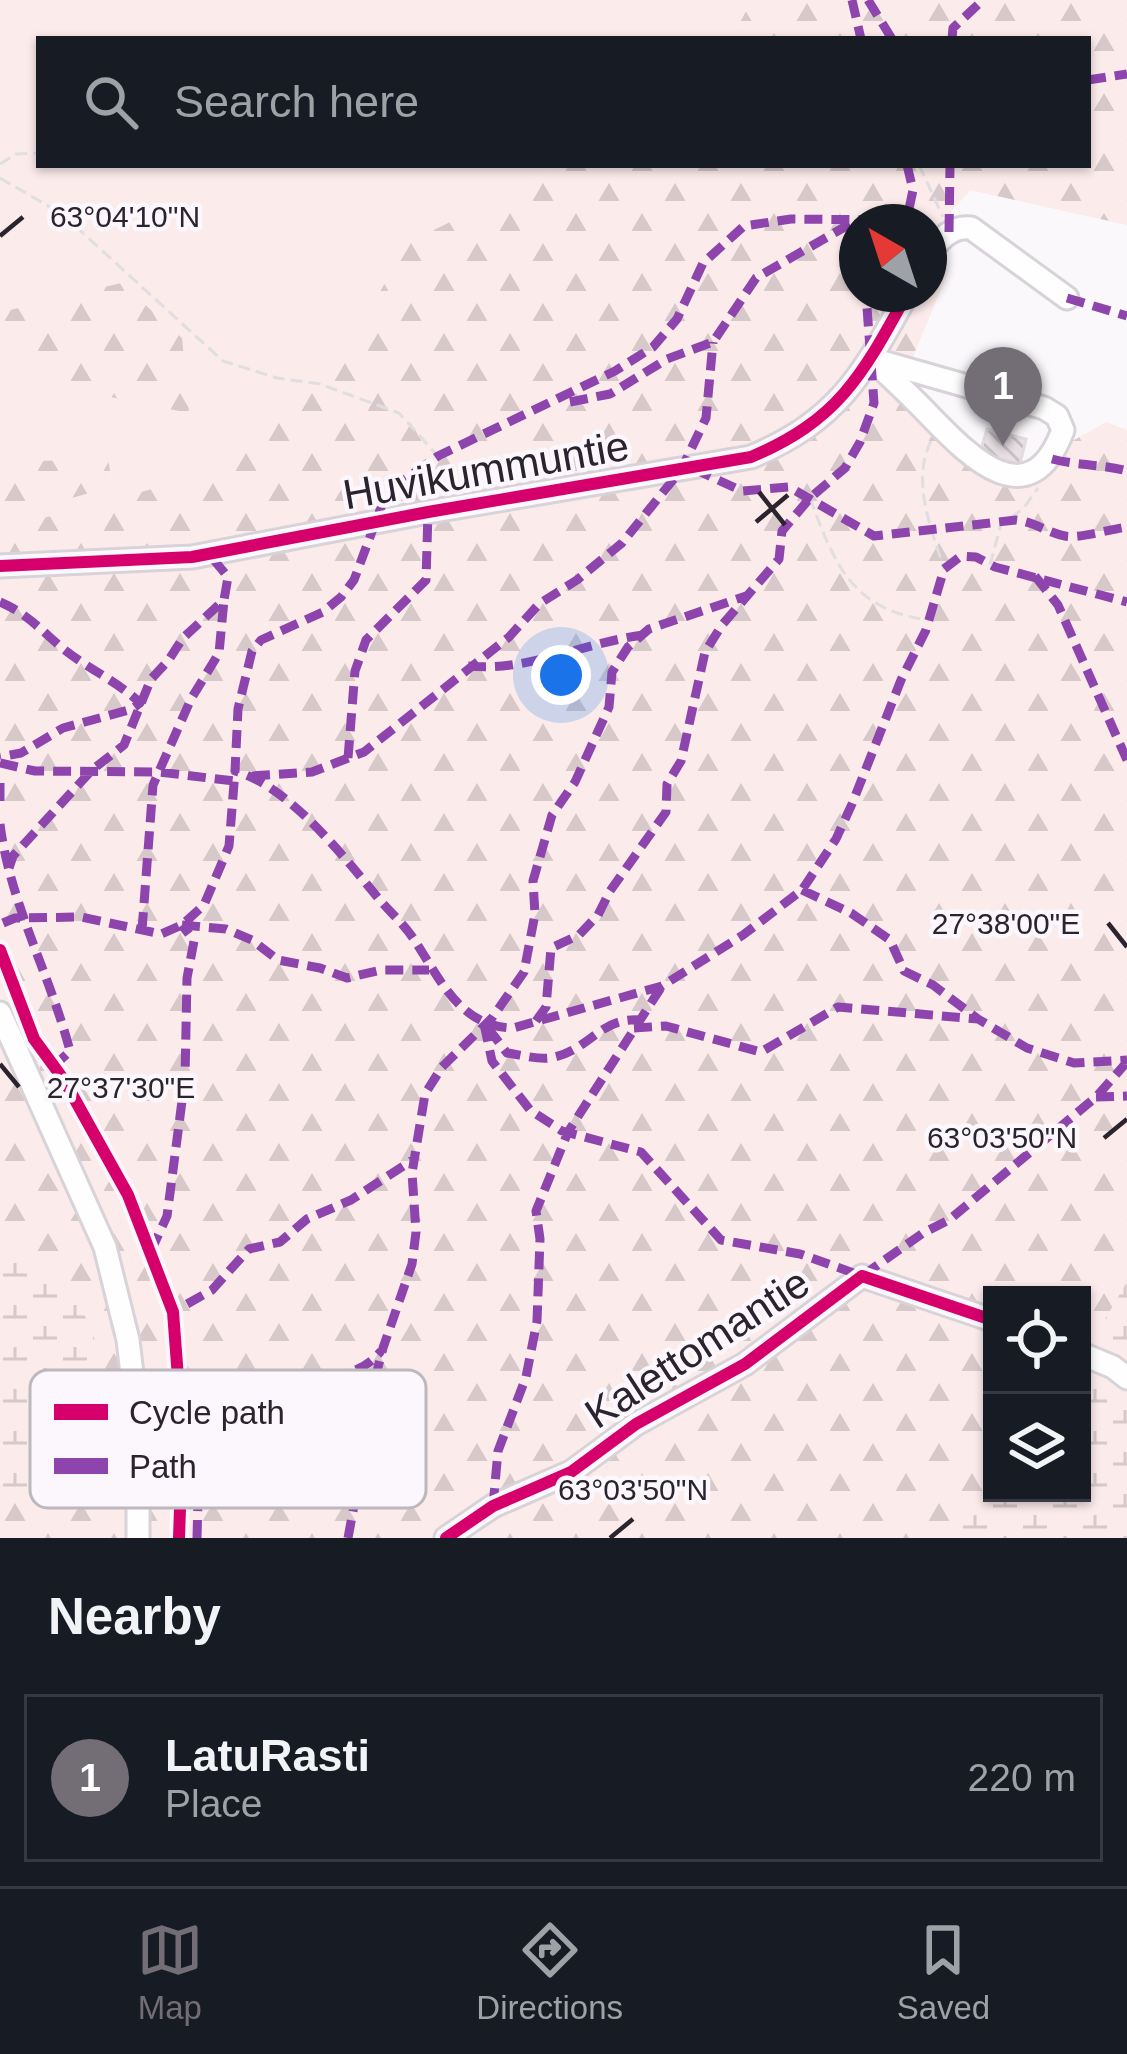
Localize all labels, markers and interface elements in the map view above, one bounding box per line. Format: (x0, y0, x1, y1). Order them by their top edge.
search box (36, 36, 1091, 168)
icon: search (78, 69, 144, 135)
text: Search here (174, 76, 419, 127)
text: 63°04'10"N (50, 200, 200, 233)
north arrow (839, 204, 947, 312)
pin: 1 (964, 347, 1042, 446)
street label: Huvikummuntie (339, 422, 633, 518)
your location (531, 645, 591, 705)
text: 27°38'00"E (932, 907, 1080, 940)
text: 27°37'30"E (47, 1071, 195, 1104)
text: 63°03'50"N (927, 1121, 1077, 1154)
street label: Kalettomantie (577, 1258, 817, 1438)
map controls (983, 1286, 1091, 1502)
button: locate (983, 1286, 1091, 1394)
legend (30, 1370, 426, 1508)
text: Cycle path (129, 1394, 285, 1431)
button: layers (983, 1394, 1091, 1502)
text: Path (129, 1448, 197, 1485)
text: 63°03'50"N (558, 1473, 708, 1506)
text: Nearby (48, 1588, 221, 1645)
text: LatuRasti (165, 1730, 370, 1781)
text: 1 (79, 1756, 101, 1799)
text: 220 m (968, 1756, 1076, 1799)
text: Place (165, 1782, 263, 1825)
tab: Map (137, 1917, 203, 2027)
tab: Directions (476, 1917, 623, 2027)
tab: Saved (897, 1917, 990, 2027)

